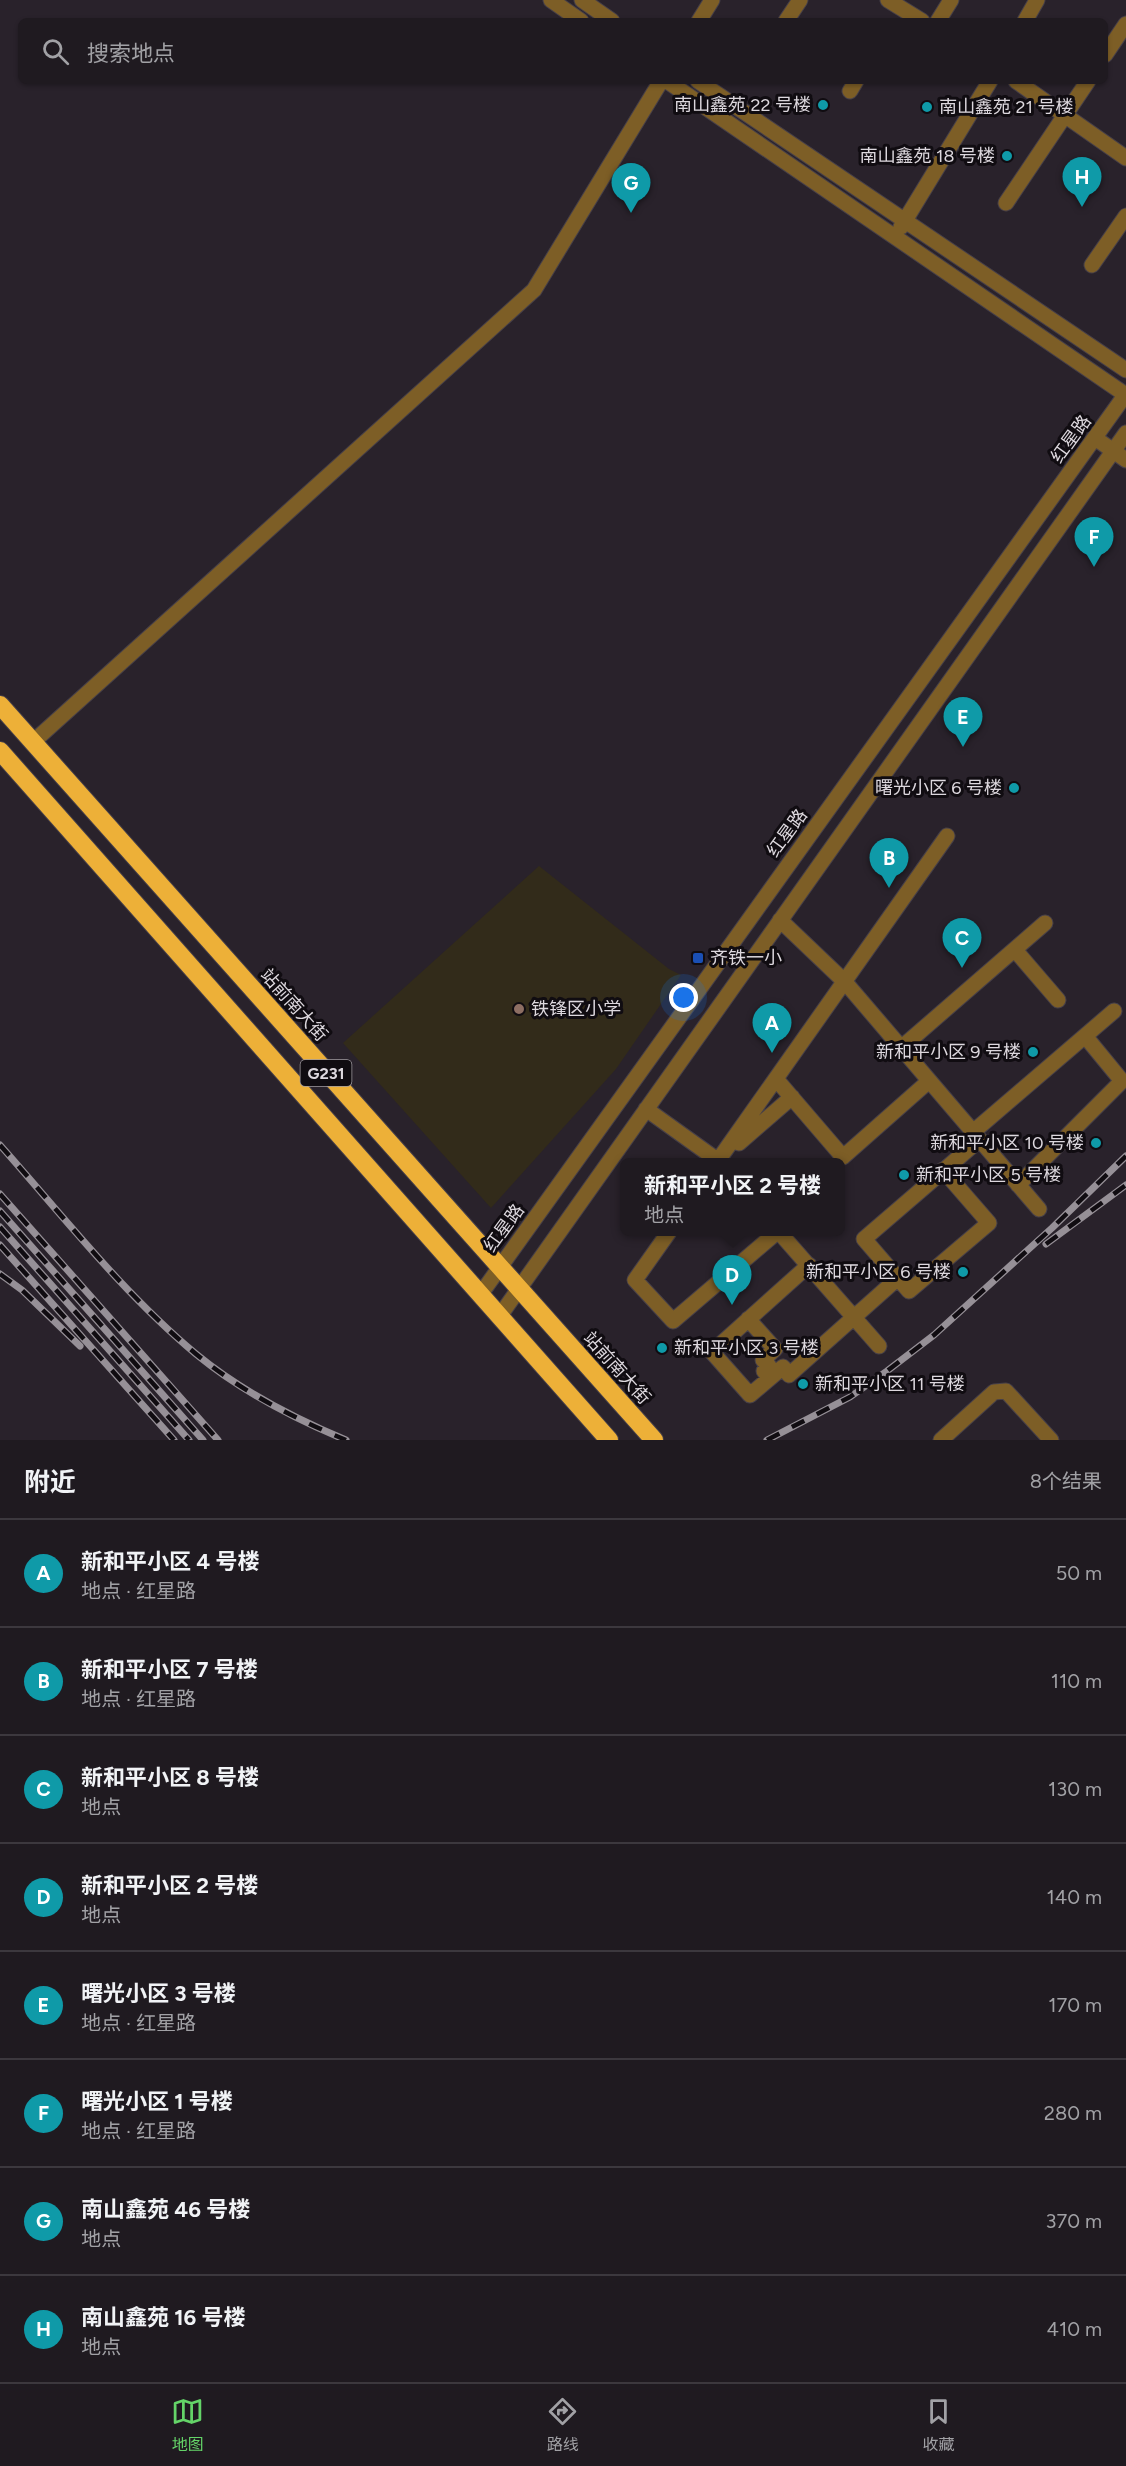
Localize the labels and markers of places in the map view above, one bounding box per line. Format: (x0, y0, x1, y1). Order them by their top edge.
place label: 南山鑫苑 22 号楼 (674, 94, 811, 116)
place label: 南山鑫苑 21 号楼 (939, 96, 1073, 118)
marker: 南山鑫苑 22 号楼 (816, 98, 830, 112)
marker: 南山鑫苑 21 号楼 (920, 100, 934, 114)
place label: 南山鑫苑 18 号楼 (860, 145, 995, 167)
marker: 南山鑫苑 18 号楼 (1000, 149, 1014, 163)
pin: H (1062, 158, 1102, 207)
pin: G (612, 164, 650, 213)
pin: F (1074, 518, 1114, 567)
pin: E (944, 698, 982, 747)
place label: 曙光小区 6 号楼 (875, 777, 1002, 799)
marker: 曙光小区 6 号楼 (1007, 781, 1021, 795)
pin: B (870, 838, 908, 888)
pin: C (942, 918, 982, 968)
place label: 齐铁一小 (710, 947, 782, 969)
marker: 齐铁一小 (691, 951, 705, 965)
place label: 铁锋区小学 (531, 998, 621, 1020)
marker: 铁锋区小学 (512, 1002, 526, 1016)
pin: A (752, 1004, 792, 1053)
place label: 新和平小区 9 号楼 (876, 1041, 1021, 1063)
marker: 新和平小区 9 号楼 (1026, 1045, 1040, 1059)
place label: 新和平小区 10 号楼 (930, 1132, 1084, 1154)
marker: 新和平小区 10 号楼 (1089, 1136, 1103, 1150)
place label: 新和平小区 5 号楼 (916, 1164, 1061, 1186)
marker: 新和平小区 5 号楼 (897, 1168, 911, 1182)
pin: D (712, 1256, 752, 1305)
place label: 新和平小区 6 号楼 (806, 1261, 951, 1283)
marker: 新和平小区 6 号楼 (956, 1265, 970, 1279)
place label: 新和平小区 3 号楼 (674, 1337, 819, 1359)
marker: 新和平小区 3 号楼 (655, 1341, 669, 1355)
place label: 新和平小区 11 号楼 (815, 1373, 965, 1395)
marker: 新和平小区 11 号楼 (796, 1377, 810, 1391)

